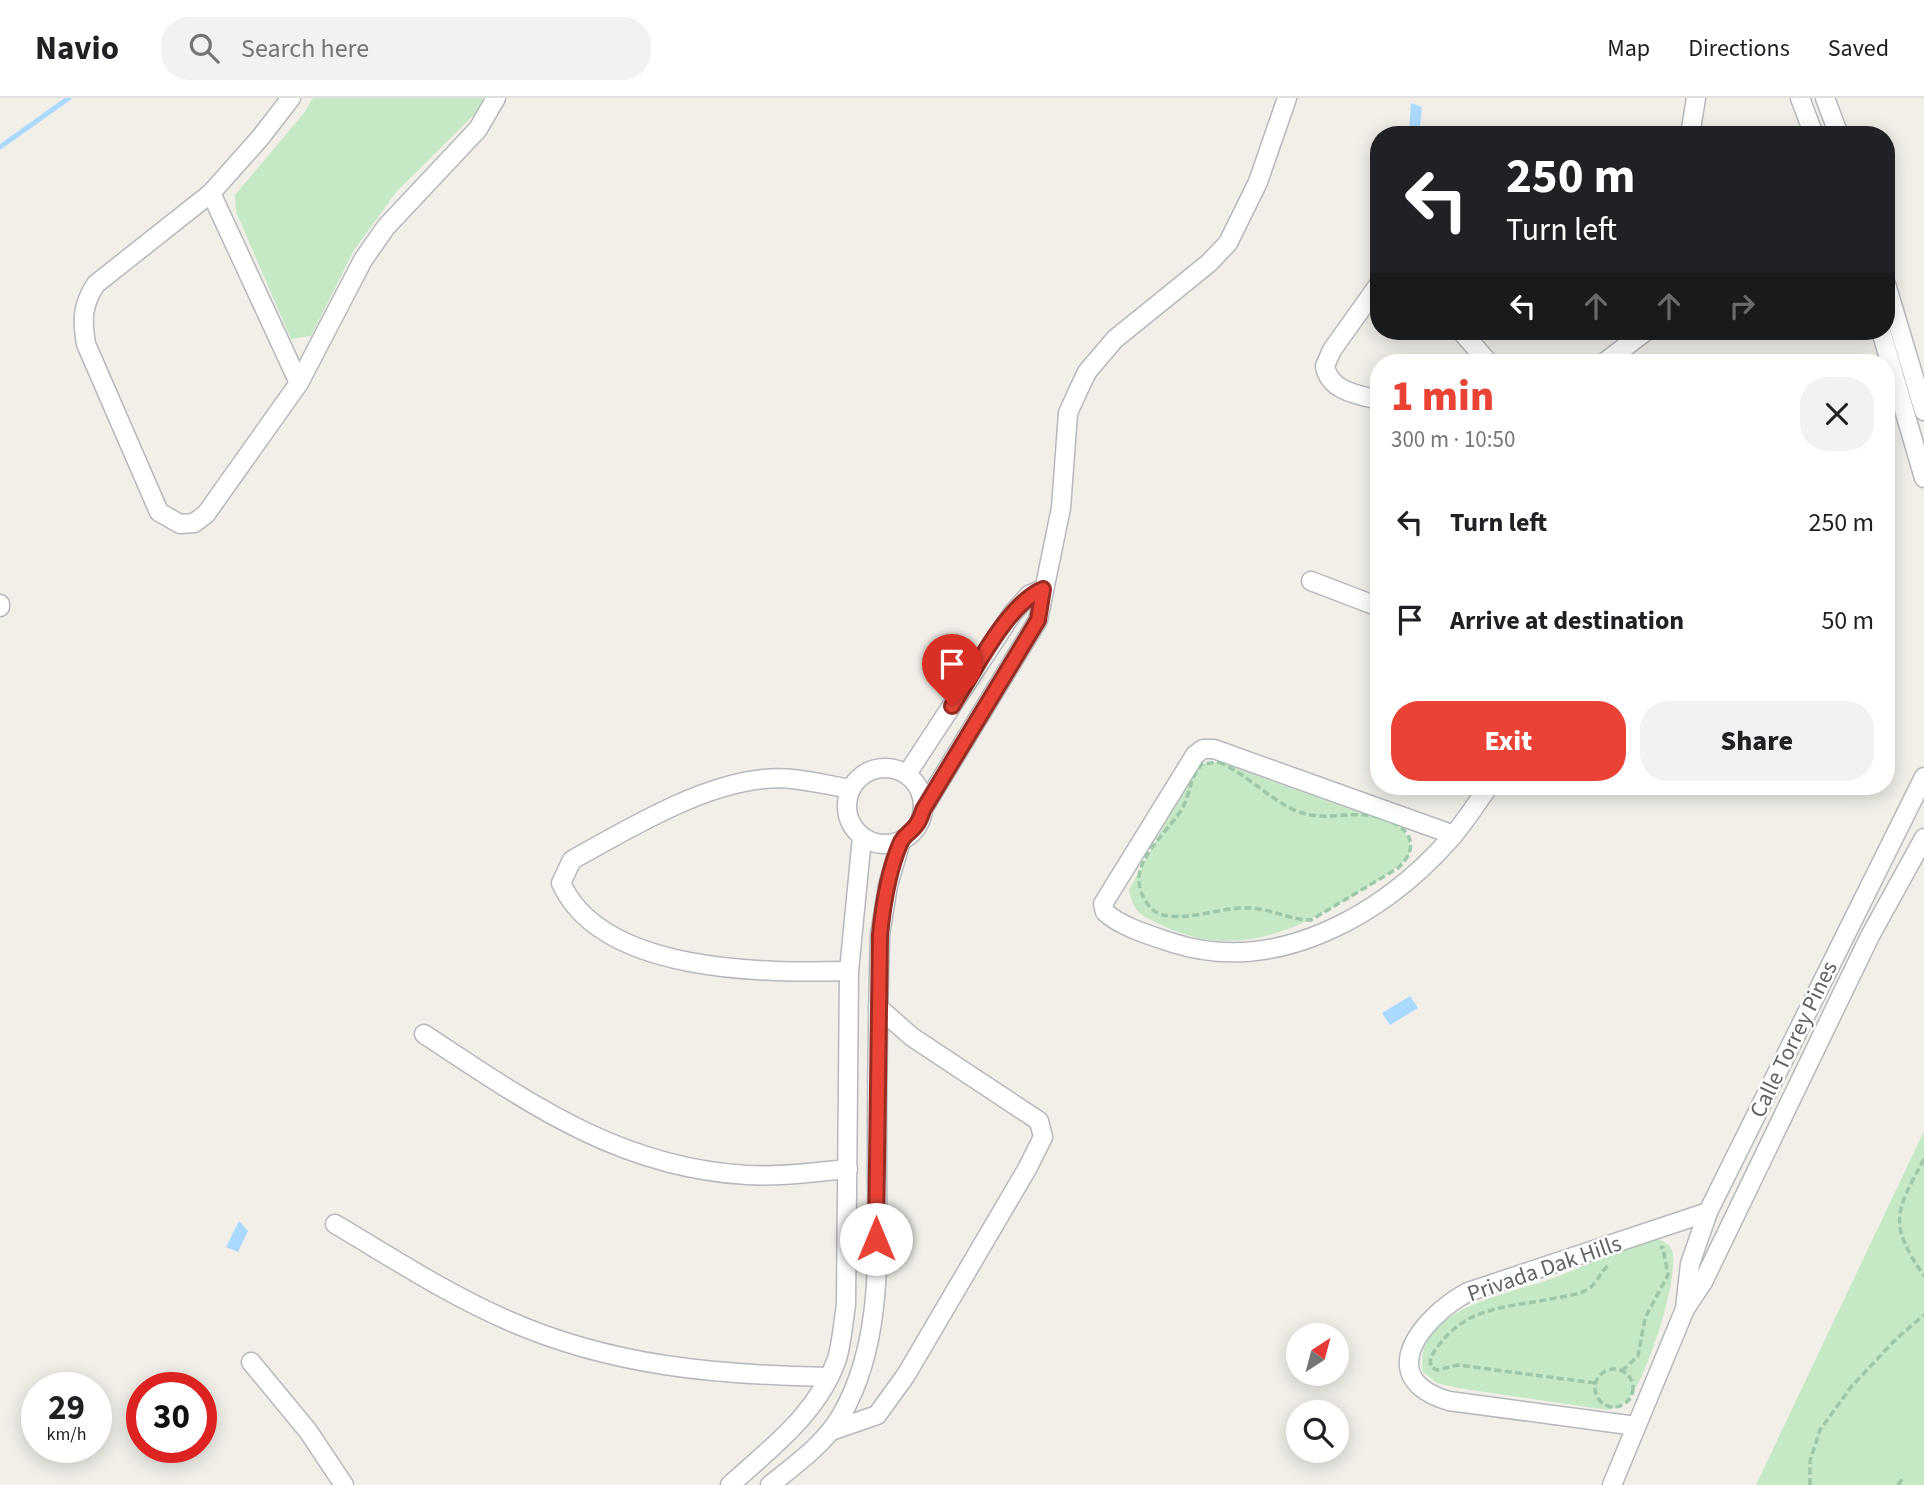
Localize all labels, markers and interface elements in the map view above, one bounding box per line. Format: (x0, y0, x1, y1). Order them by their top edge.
search box (161, 17, 651, 80)
text: Navio (35, 25, 119, 72)
icon: search (185, 29, 223, 67)
text: Search here (241, 30, 369, 67)
text: Map (1607, 31, 1650, 66)
text: Directions (1688, 31, 1790, 66)
text: Saved (1828, 31, 1889, 66)
text: 250 m (1506, 142, 1635, 212)
icon: left (1391, 154, 1482, 245)
text: Turn left (1506, 207, 1617, 253)
icon: left (1504, 287, 1542, 325)
icon: ahead (1577, 287, 1615, 325)
icon: ahead (1650, 287, 1688, 325)
icon: right (1723, 287, 1761, 325)
text: 1 min (1391, 367, 1494, 427)
button: close (1800, 377, 1874, 451)
text: 300 m · 10:50 (1391, 423, 1515, 456)
icon: left (1391, 503, 1429, 541)
text: Turn left (1450, 504, 1547, 541)
text: 250 m (1808, 504, 1874, 541)
icon: arrive (1391, 601, 1429, 639)
text: Arrive at destination (1450, 602, 1684, 639)
text: 50 m (1821, 602, 1874, 639)
pin (922, 634, 982, 706)
icon: arrive (933, 645, 971, 683)
button: Exit (1391, 701, 1626, 781)
button: Share (1640, 701, 1874, 781)
street label: Calle Torrey Pines (1741, 955, 1846, 1123)
position arrow (839, 1202, 913, 1276)
street label: Privada Dak Hills (1463, 1227, 1626, 1310)
north arrow (1286, 1323, 1349, 1386)
map controls (1286, 1323, 1349, 1463)
speed limit sign: 30 (126, 1372, 217, 1463)
text: 29 (48, 1383, 85, 1433)
button: search (1286, 1400, 1349, 1463)
text: km/h (47, 1422, 86, 1447)

